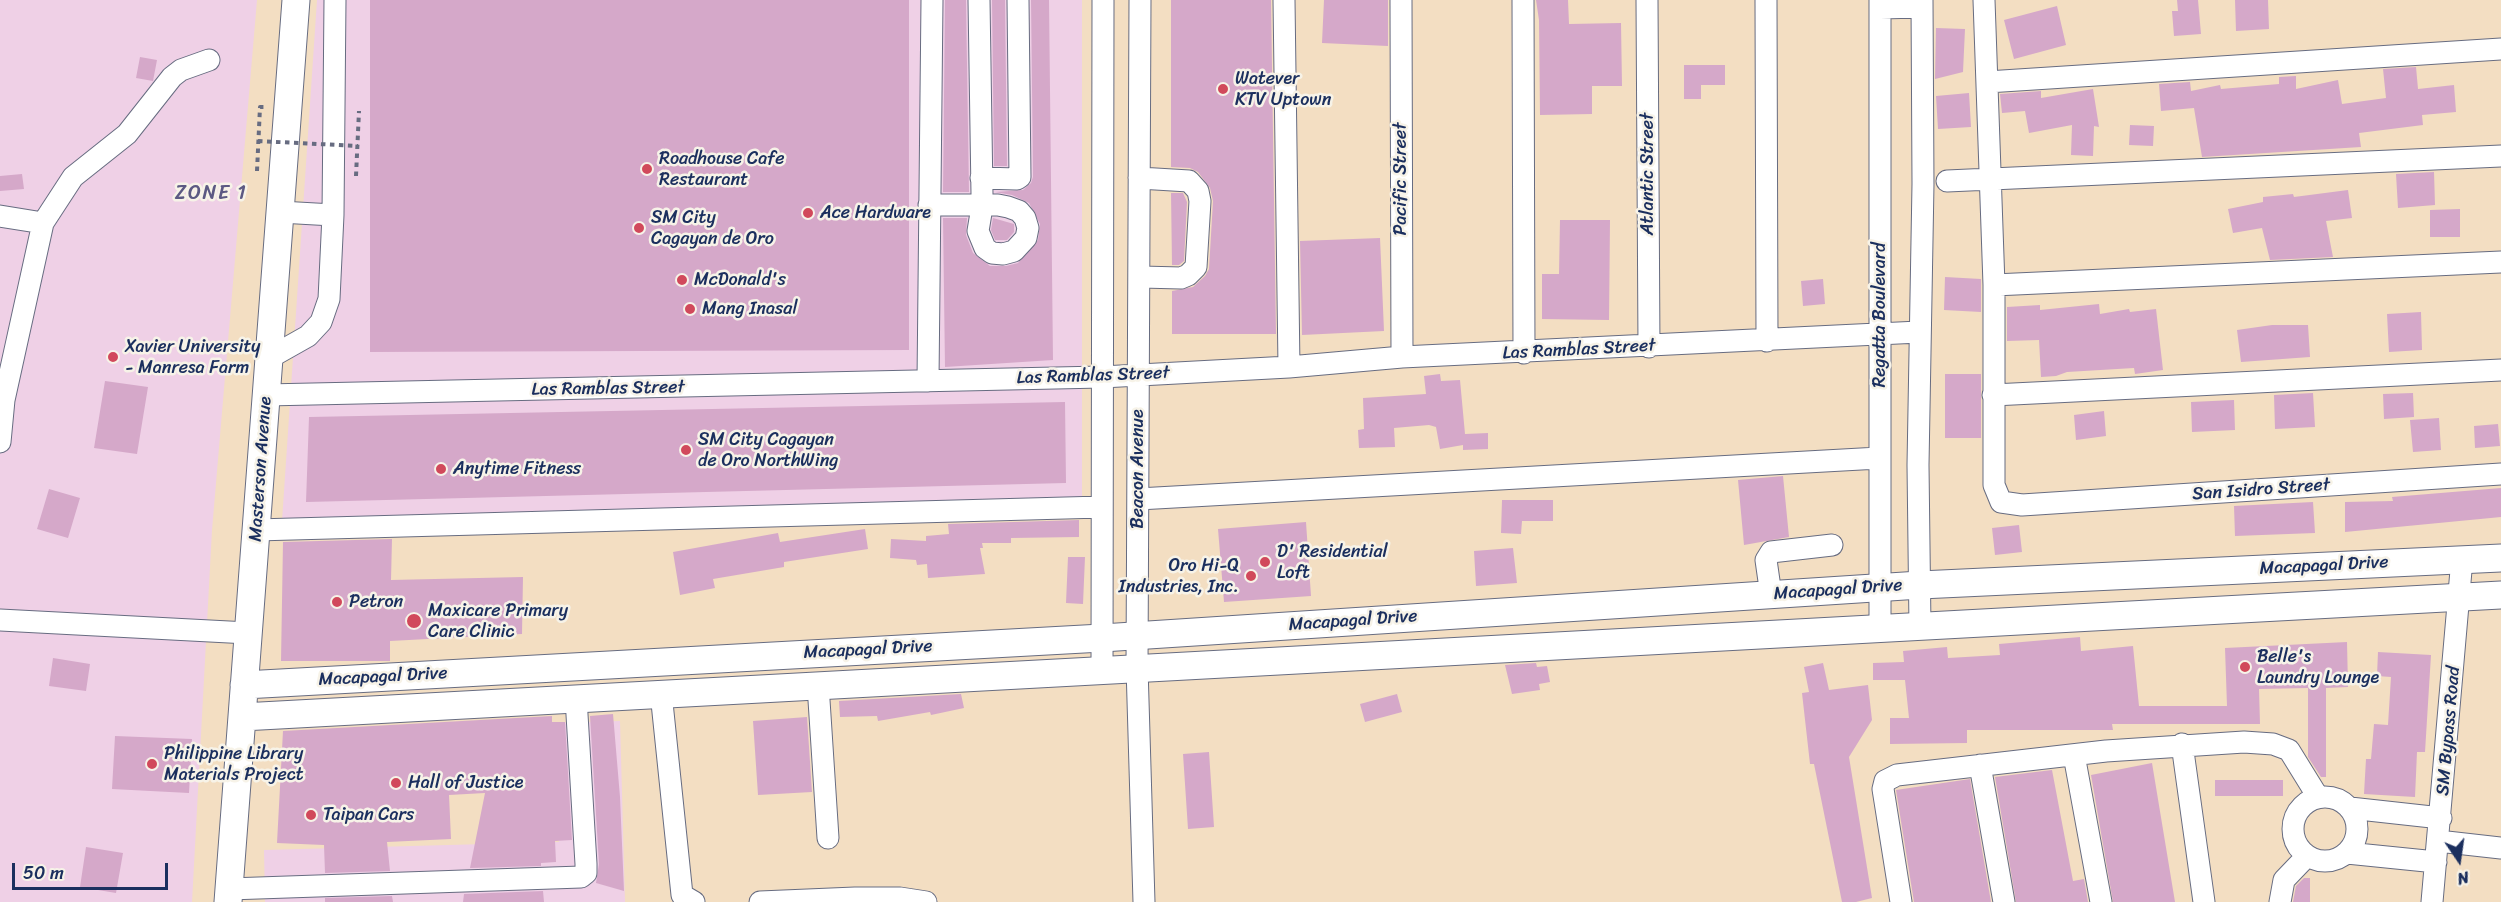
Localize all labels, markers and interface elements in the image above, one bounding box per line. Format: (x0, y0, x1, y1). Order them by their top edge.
place label: Watever KTV Uptown (1235, 68, 1331, 110)
marker: Watever KTV Uptown (1216, 82, 1230, 96)
street label: Atlantic Street (1637, 113, 1659, 235)
street label: Pacific Street (1390, 122, 1412, 236)
place label: Roadhouse Cafe Restaurant (659, 148, 784, 190)
marker: Roadhouse Cafe Restaurant (640, 162, 654, 176)
district label: ZONE 1 (175, 182, 247, 206)
place label: Ace Hardware (820, 202, 931, 224)
marker: Ace Hardware (801, 206, 815, 220)
place label: SM City Cagayan de Oro (651, 207, 774, 250)
marker: SM City Cagayan de Oro (632, 221, 646, 235)
street label: Regatta Boulevard (1869, 242, 1891, 388)
place label: McDonald's (694, 269, 786, 291)
marker: McDonald's (675, 273, 689, 287)
place label: Mang Inasal (702, 298, 798, 320)
marker: Mang Inasal (683, 302, 697, 316)
street label: Las Ramblas Street (1502, 335, 1656, 365)
place label: Xavier University - Manresa Farm (125, 336, 260, 378)
marker: Xavier University - Manresa Farm (106, 350, 120, 364)
street label: Las Ramblas Street (1016, 363, 1170, 389)
street label: Las Ramblas Street (531, 377, 685, 401)
street label: Masterson Avenue (245, 396, 277, 542)
street label: Beacon Avenue (1127, 409, 1149, 529)
place label: SM City Cagayan de Oro NorthWing (698, 429, 838, 472)
marker: SM City Cagayan de Oro NorthWing (679, 443, 693, 457)
place label: Anytime Fitness (453, 458, 581, 480)
marker: Anytime Fitness (434, 462, 448, 476)
street label: San Isidro Street (2191, 474, 2331, 506)
place label: D' Residential Loft (1277, 541, 1388, 584)
street label: Macapagal Drive (2259, 552, 2389, 580)
place label: Oro Hi-Q Industries, Inc. (1119, 555, 1239, 598)
marker: D' Residential Loft (1258, 555, 1272, 569)
marker: Oro Hi-Q Industries, Inc. (1244, 569, 1258, 583)
street label: Macapagal Drive (1773, 575, 1903, 605)
place label: Petron (349, 591, 403, 613)
marker: Petron (330, 595, 344, 609)
place label: Maxicare Primary Care Clinic (428, 600, 568, 642)
street label: Macapagal Drive (1288, 606, 1418, 636)
marker: Maxicare Primary Care Clinic (405, 612, 423, 630)
street label: Macapagal Drive (803, 636, 933, 664)
place label: Belle's Laundry Lounge (2257, 646, 2379, 688)
marker: Belle's Laundry Lounge (2238, 660, 2252, 674)
street label: Macapagal Drive (318, 663, 448, 691)
street label: SM Bypass Road (2433, 666, 2465, 796)
place label: Philippine Library Materials Project (164, 743, 304, 786)
marker: Philippine Library Materials Project (145, 757, 159, 771)
place label: Hall of Justice (408, 772, 523, 794)
marker: Hall of Justice (389, 776, 403, 790)
place label: Taipan Cars (323, 804, 414, 826)
marker: Taipan Cars (304, 808, 318, 822)
north arrow (2429, 830, 2489, 890)
scale bar (15, 851, 171, 889)
text: 50 m (23, 857, 64, 889)
text: N (2454, 863, 2472, 893)

